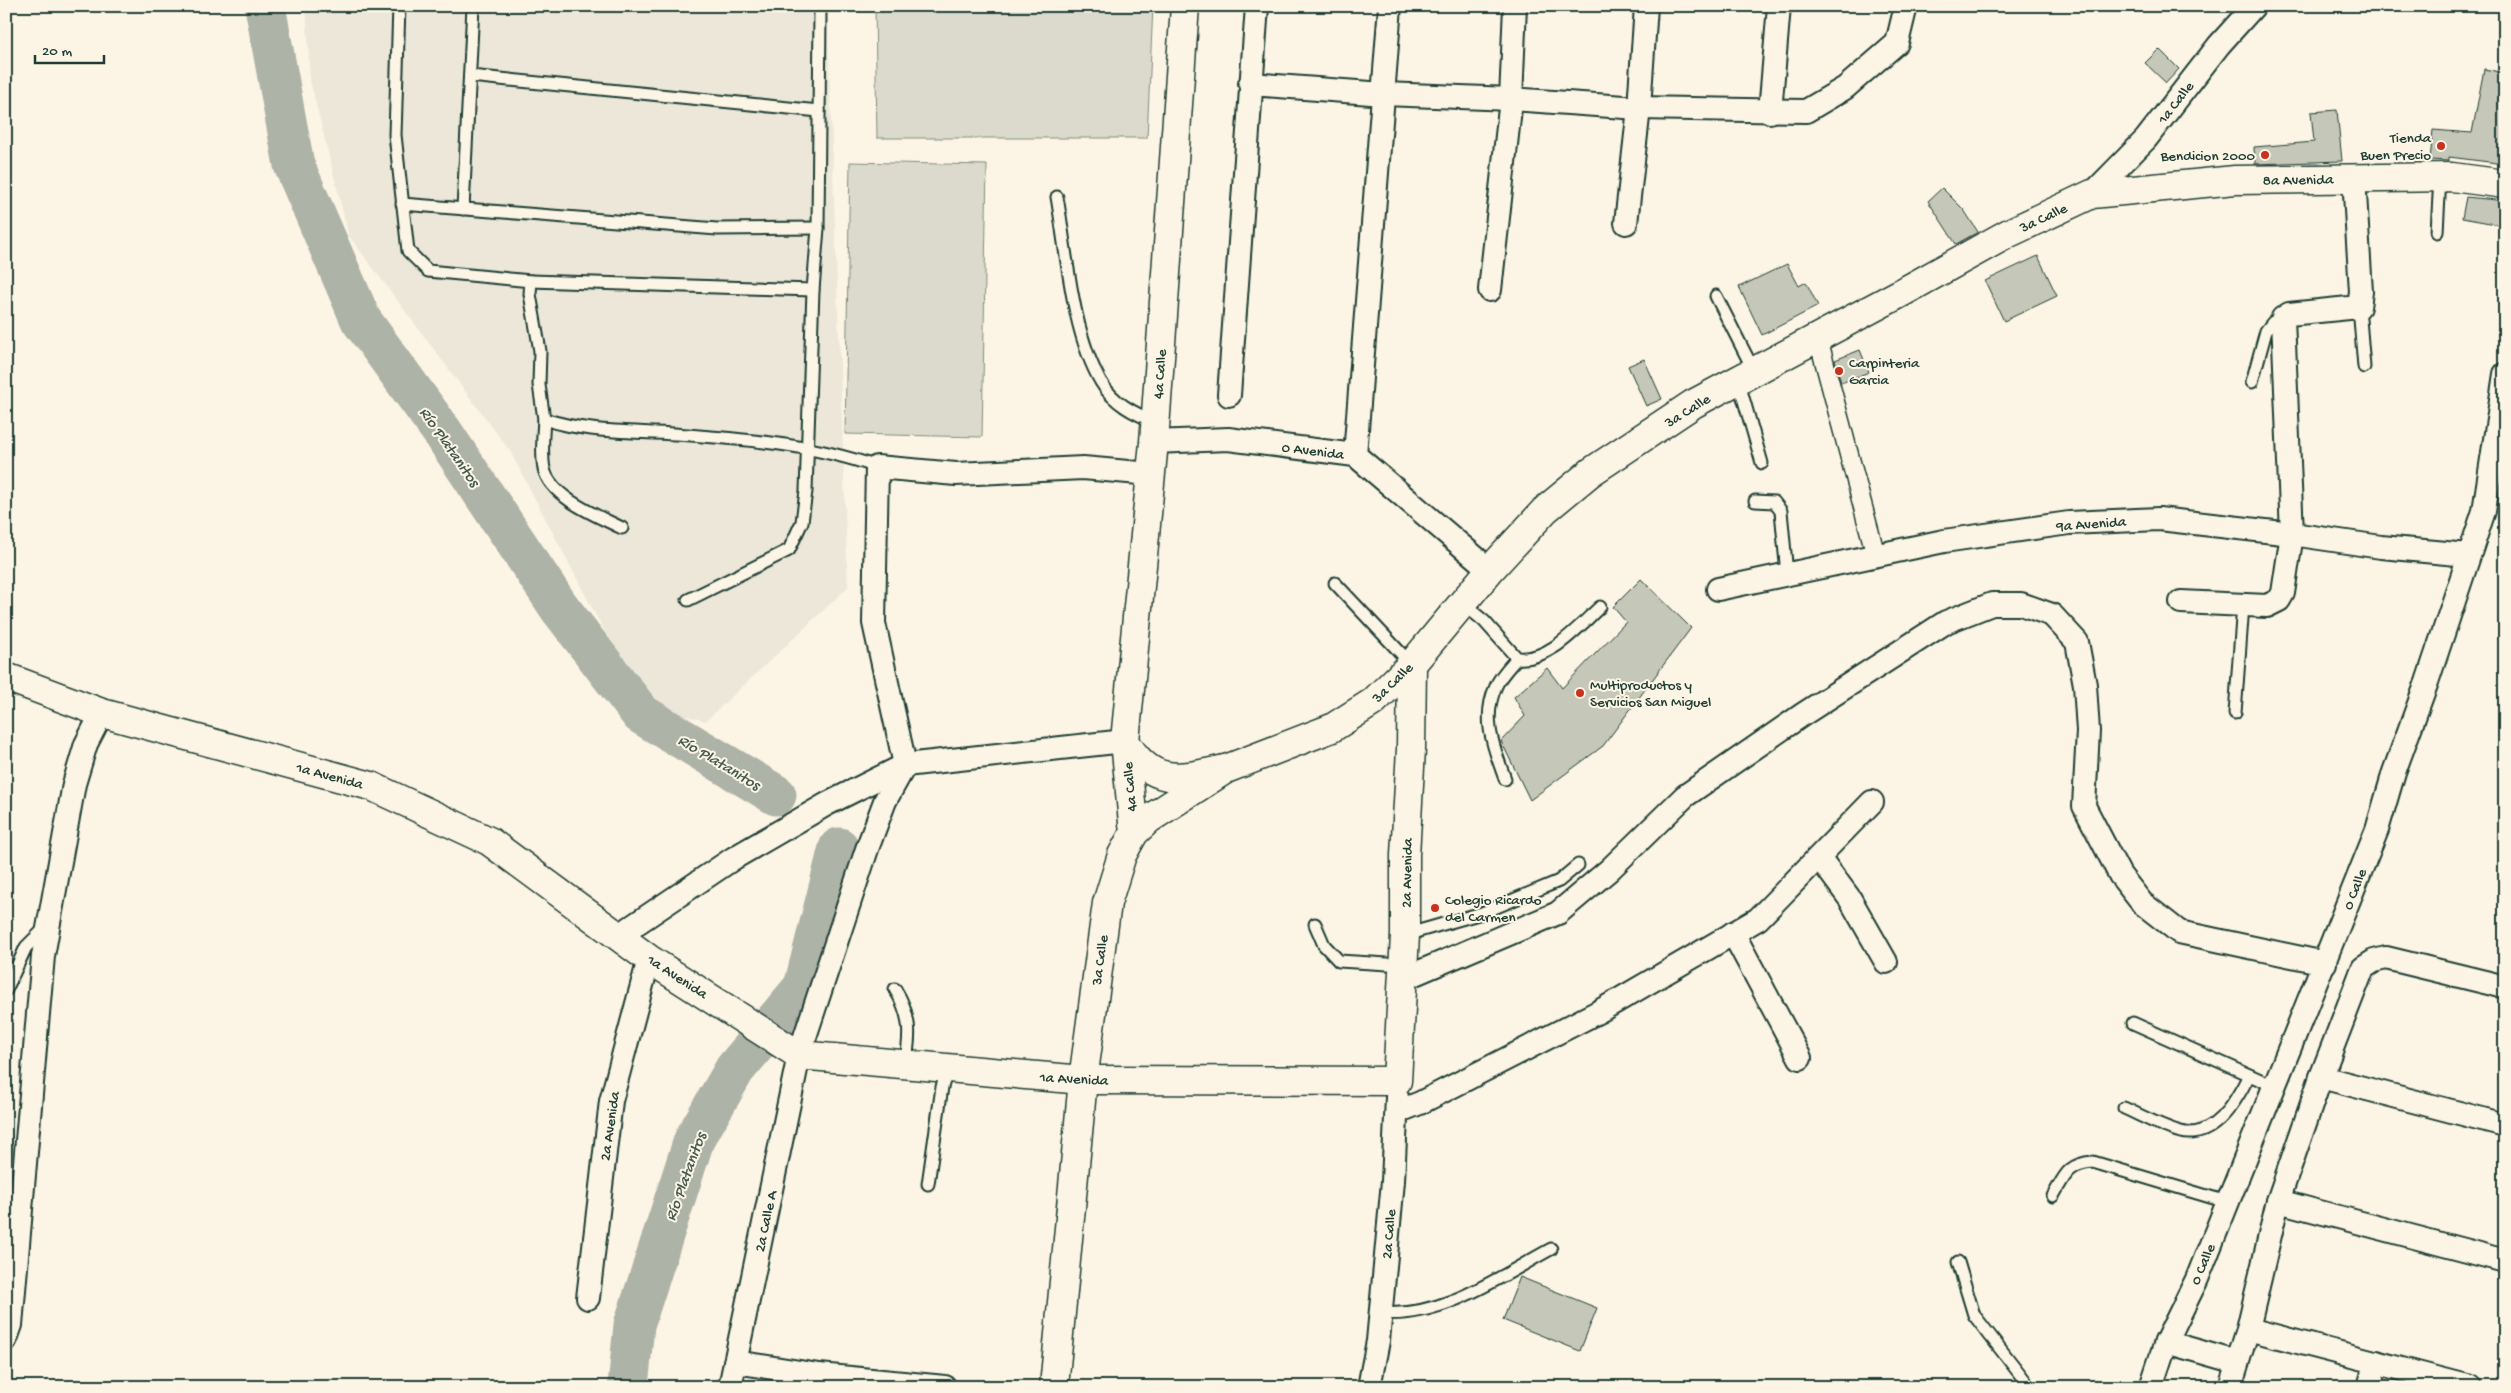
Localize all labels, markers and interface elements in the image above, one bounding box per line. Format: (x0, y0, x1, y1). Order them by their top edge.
scale bar (35, 32, 104, 64)
text: 20 m (42, 43, 72, 61)
street label: 1a Calle (2154, 78, 2199, 129)
place label: Tienda Buen Precio (2359, 130, 2432, 165)
marker: Tienda Buen Precio (2435, 140, 2447, 152)
place label: Bendicion 2000 (2160, 148, 2255, 166)
marker: Bendicion 2000 (2259, 149, 2271, 161)
street label: 8a Avenida (2262, 171, 2334, 191)
street label: 3a Calle (2016, 200, 2071, 238)
street label: 4a Calle (1150, 348, 1172, 400)
place label: Carpinteria Garcia (1849, 355, 1920, 390)
marker: Carpinteria Garcia (1833, 365, 1845, 377)
street label: 3a Calle (1661, 391, 1714, 433)
water label: Río Platanitos (414, 405, 484, 493)
street label: 0 Avenida (1281, 439, 1346, 465)
street label: 9a Avenida (2055, 514, 2127, 536)
street label: 3a Calle (1368, 659, 1418, 708)
place label: Multiproductos y Servicios San Miguel (1590, 677, 1711, 712)
marker: Multiproductos y Servicios San Miguel (1574, 687, 1586, 699)
water label: Río Platanitos (674, 732, 764, 797)
street label: 1a Avenida (293, 759, 366, 795)
street label: 4a Calle (1120, 761, 1142, 812)
street label: 2a Avenida (1398, 837, 1418, 908)
street label: 0 Calle (2340, 866, 2372, 913)
place label: Colegio Ricardo del Carmen (1445, 892, 1542, 927)
marker: Colegio Ricardo del Carmen (1429, 902, 1441, 914)
street label: 3a Calle (1088, 934, 1113, 988)
street label: 1a Avenida (642, 951, 711, 1004)
street label: 1a Avenida (1038, 1069, 1109, 1091)
street label: 2a Avenida (597, 1090, 625, 1162)
water label: Río Platanitos (663, 1129, 713, 1224)
street label: 2a Calle A (752, 1188, 782, 1254)
street label: 2a Calle (1379, 1208, 1401, 1260)
street label: 0 Calle (2187, 1241, 2221, 1288)

